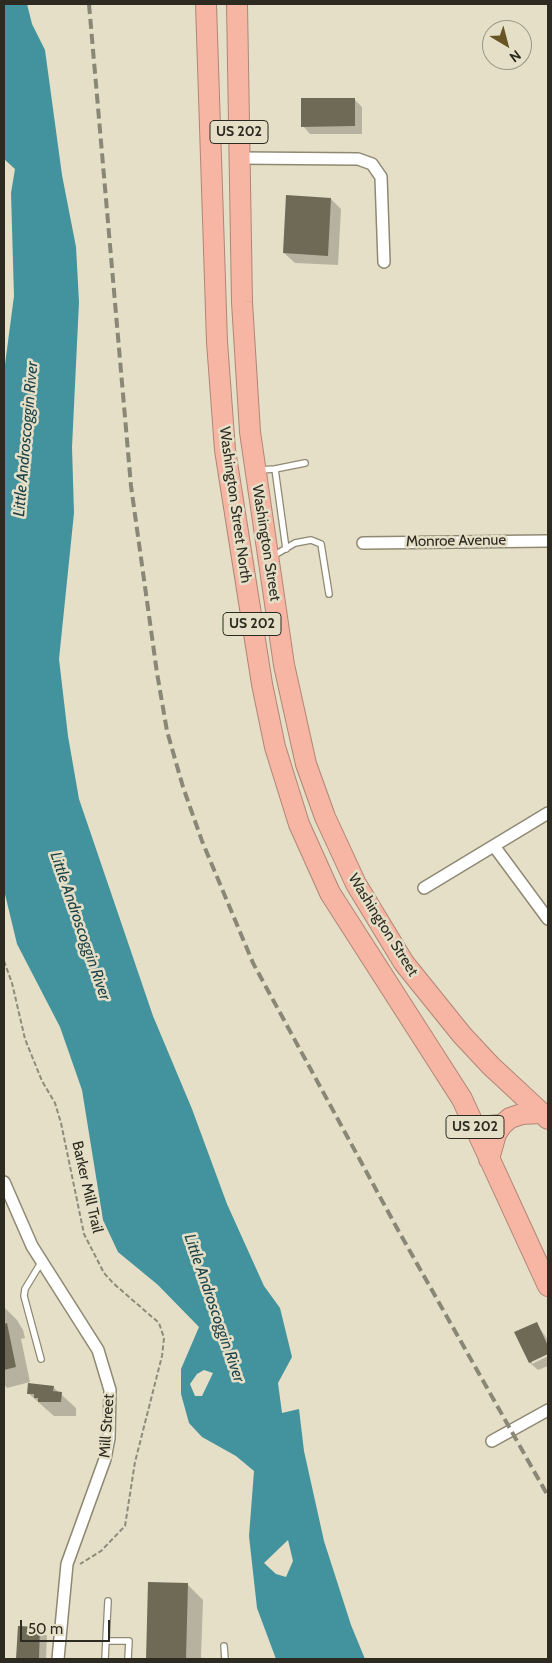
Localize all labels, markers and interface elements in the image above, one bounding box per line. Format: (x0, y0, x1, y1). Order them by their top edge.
north arrow (482, 20, 532, 70)
text: N (506, 46, 525, 66)
road number: US 202 (210, 120, 268, 144)
water label: Little Androscoggin River (10, 361, 42, 517)
street label: Washington Street North (215, 426, 255, 584)
street label: Washington Street (248, 483, 284, 603)
street label: Monroe Avenue (406, 531, 506, 551)
road number: US 202 (223, 612, 281, 636)
water label: Little Androscoggin River (46, 849, 114, 1003)
street label: Washington Street (344, 870, 422, 980)
road number: US 202 (446, 1116, 504, 1138)
street label: Barker Mill Trail (68, 1139, 106, 1235)
water label: Little Androscoggin River (180, 1231, 248, 1385)
street label: Mill Street (96, 1393, 118, 1459)
scale bar (22, 1610, 112, 1642)
text: 50 m (28, 1620, 63, 1638)

